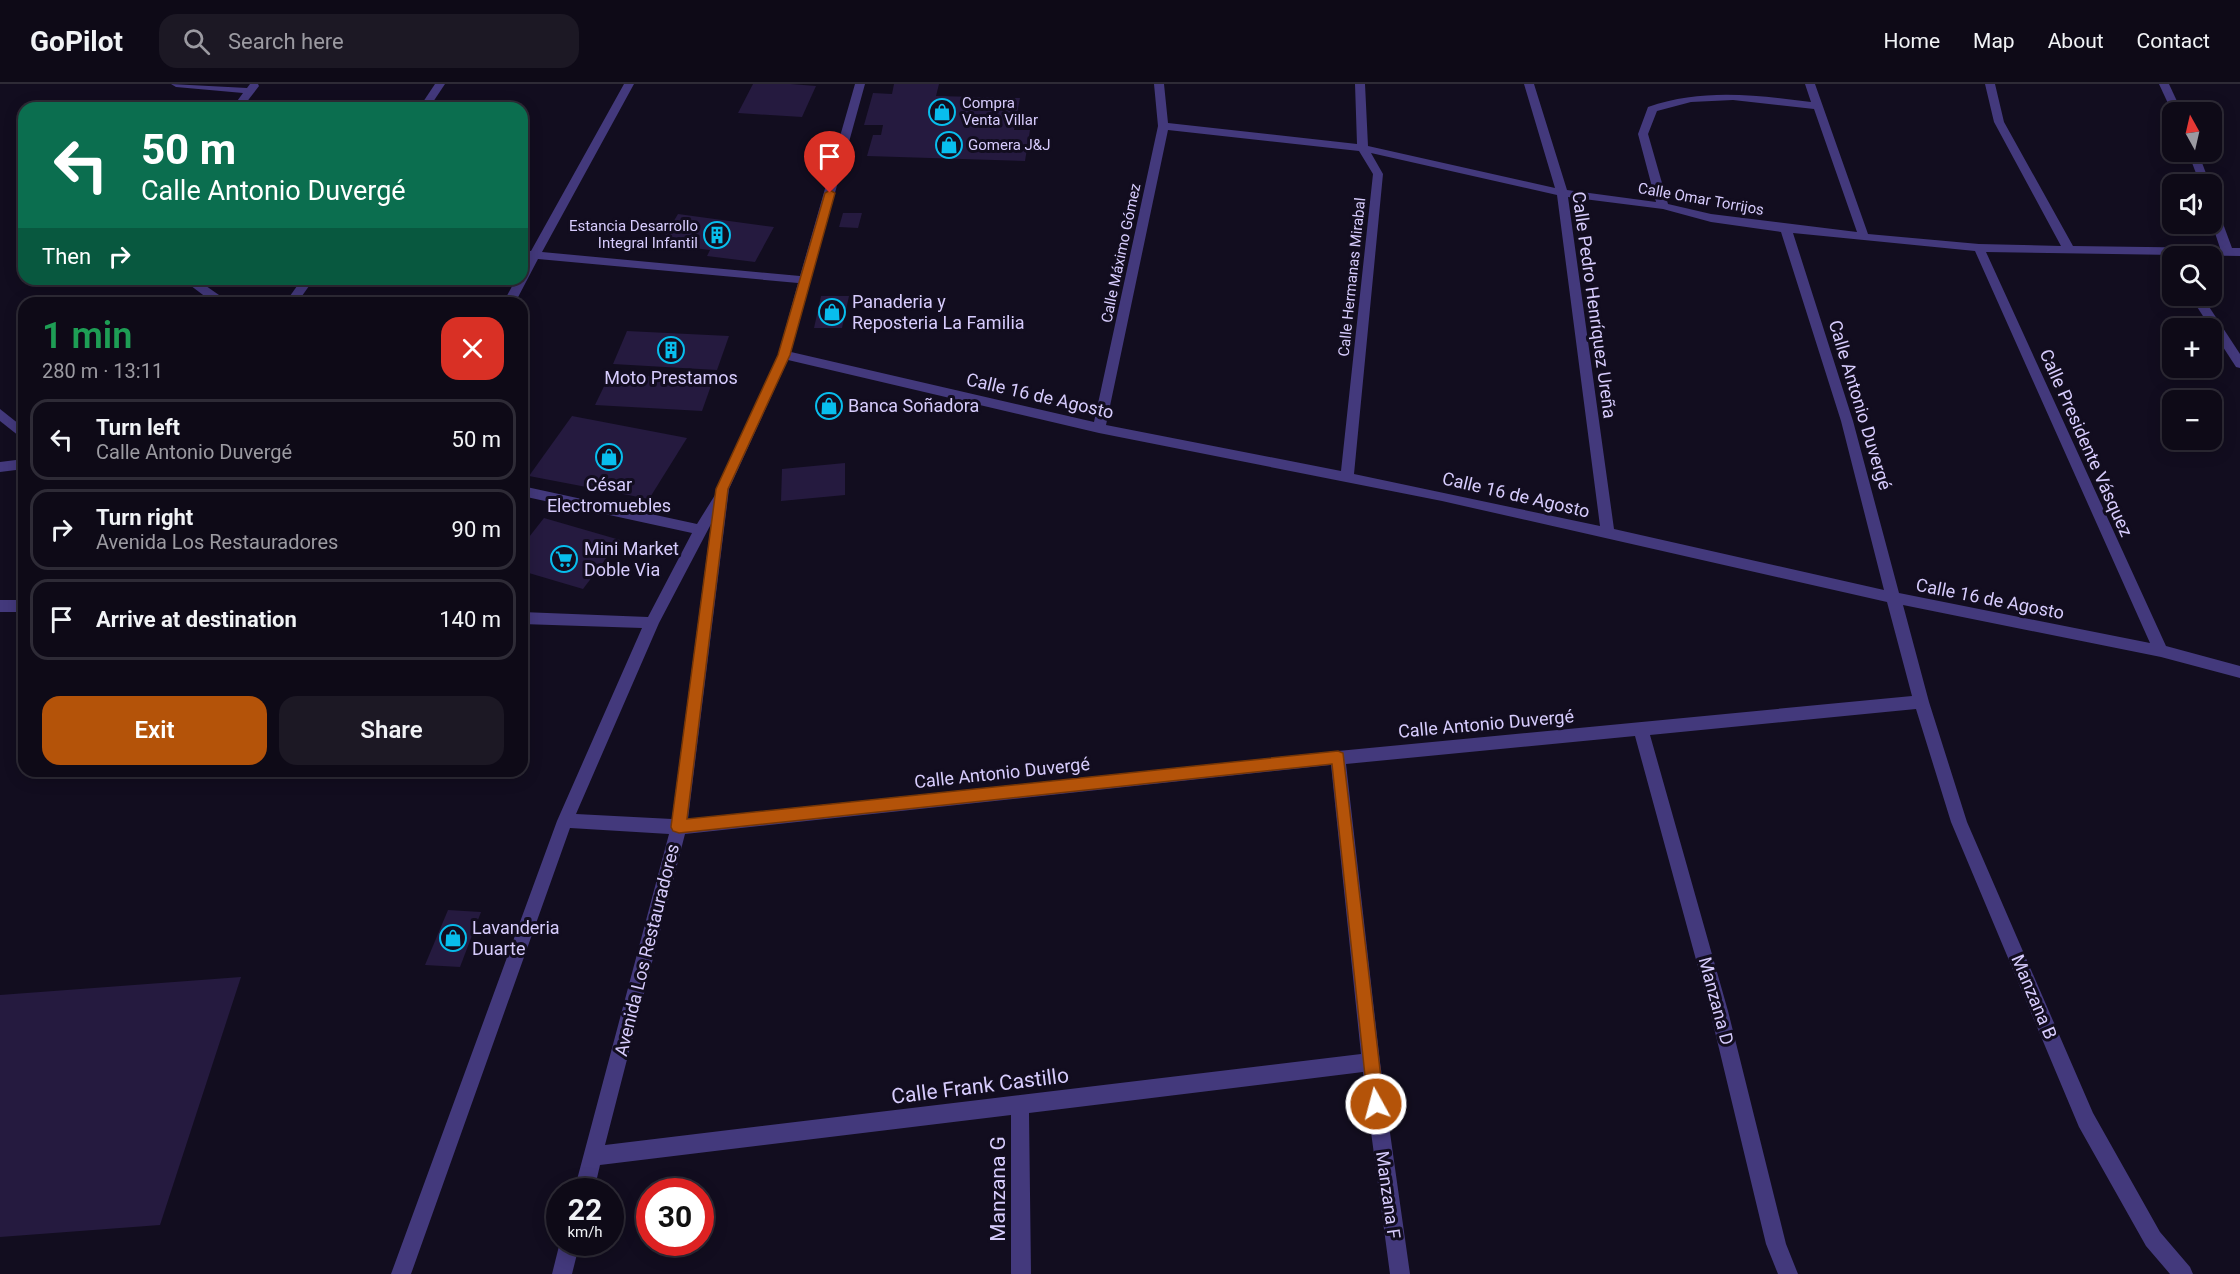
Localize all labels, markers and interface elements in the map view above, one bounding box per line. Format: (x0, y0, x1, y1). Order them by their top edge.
search box (159, 14, 579, 68)
text: GoPilot (30, 25, 123, 58)
icon: search (180, 25, 213, 58)
text: Search here (228, 29, 344, 54)
text: Home (1884, 29, 1940, 53)
text: Map (1973, 29, 2015, 53)
text: About (2048, 29, 2104, 53)
text: Contact (2137, 29, 2210, 53)
place label: Compra Venta Villar (962, 94, 1038, 129)
shop icon: Compra Venta Villar (927, 97, 957, 127)
north arrow (2162, 102, 2222, 162)
map controls (2162, 102, 2222, 450)
text: 50 m (141, 125, 236, 174)
icon: left (42, 126, 120, 204)
shop icon: Gomera J&J (934, 130, 964, 160)
pin (804, 131, 855, 193)
place label: Gomera J&J (968, 136, 1050, 154)
icon: arrive (813, 140, 846, 173)
button: sound (2162, 174, 2222, 234)
text: Calle Antonio Duvergé (141, 175, 406, 207)
street label: Calle Omar Torrijos (1637, 179, 1765, 219)
street label: Calle Máximo Gómez (1097, 182, 1145, 324)
street label: Calle Pedro Henríquez Ureña (1568, 190, 1621, 420)
street label: Calle Hermanas Mirabal (1335, 197, 1369, 357)
place label: Estancia Desarrollo Integral Infantil (569, 217, 698, 252)
building icon: Estancia Desarrollo Integral Infantil (702, 220, 732, 250)
icon: right (103, 240, 136, 273)
text: Then (42, 244, 91, 269)
button: search (2162, 246, 2222, 306)
place label: Panaderia y Reposteria La Familia (852, 291, 1025, 333)
shop icon: Panaderia y Reposteria La Familia (817, 297, 847, 327)
text: 1 min (42, 315, 132, 357)
button: close (441, 317, 504, 380)
street label: Calle Antonio Duvergé (1825, 317, 1896, 492)
button: + (2162, 318, 2222, 378)
building icon: Moto Prestamos (656, 335, 686, 365)
street label: Calle Presidente Vásquez (2036, 346, 2137, 540)
text: 280 m · 13:11 (42, 359, 163, 383)
place label: Moto Prestamos (604, 367, 738, 388)
street label: Calle 16 de Agosto (964, 368, 1116, 423)
button: − (2162, 390, 2222, 450)
shop icon: Banca Soñadora (814, 391, 844, 421)
place label: Banca Soñadora (848, 395, 979, 416)
text: Turn left (96, 415, 180, 440)
icon: left (45, 423, 78, 456)
text: 50 m (452, 427, 501, 452)
text: Calle Antonio Duvergé (96, 440, 292, 464)
shop icon: César Electromuebles (594, 442, 624, 472)
street label: Calle 16 de Agosto (1440, 467, 1592, 522)
place label: César Electromuebles (547, 474, 671, 516)
text: Turn right (96, 505, 193, 530)
icon: right (45, 513, 78, 546)
text: 90 m (452, 517, 501, 542)
text: Avenida Los Restauradores (96, 530, 338, 554)
place label: Mini Market Doble Via (584, 538, 679, 580)
supermarket icon: Mini Market Doble Via (549, 544, 579, 574)
street label: Calle 16 de Agosto (1914, 574, 2066, 623)
icon: arrive (45, 603, 78, 636)
text: Arrive at destination (96, 607, 297, 632)
text: 140 m (439, 607, 501, 632)
button: Exit (42, 696, 267, 765)
button: Share (279, 696, 504, 765)
street label: Calle Antonio Duvergé (1397, 705, 1575, 742)
street label: Calle Antonio Duvergé (913, 753, 1091, 792)
street label: Avenida Los Restauradores (610, 842, 683, 1058)
place label: Lavanderia Duarte (472, 917, 560, 959)
shop icon: Lavanderia Duarte (438, 923, 468, 953)
street label: Manzana B (2007, 951, 2062, 1042)
street label: Manzana D (1695, 955, 1738, 1047)
street label: Calle Frank Castillo (890, 1063, 1070, 1109)
position arrow (1344, 1072, 1408, 1136)
street label: Manzana G (986, 1136, 1010, 1242)
street label: Manzana F (1372, 1150, 1405, 1240)
speed limit sign: 30 (636, 1178, 714, 1256)
text: 22 (568, 1192, 602, 1227)
text: km/h (567, 1223, 603, 1241)

